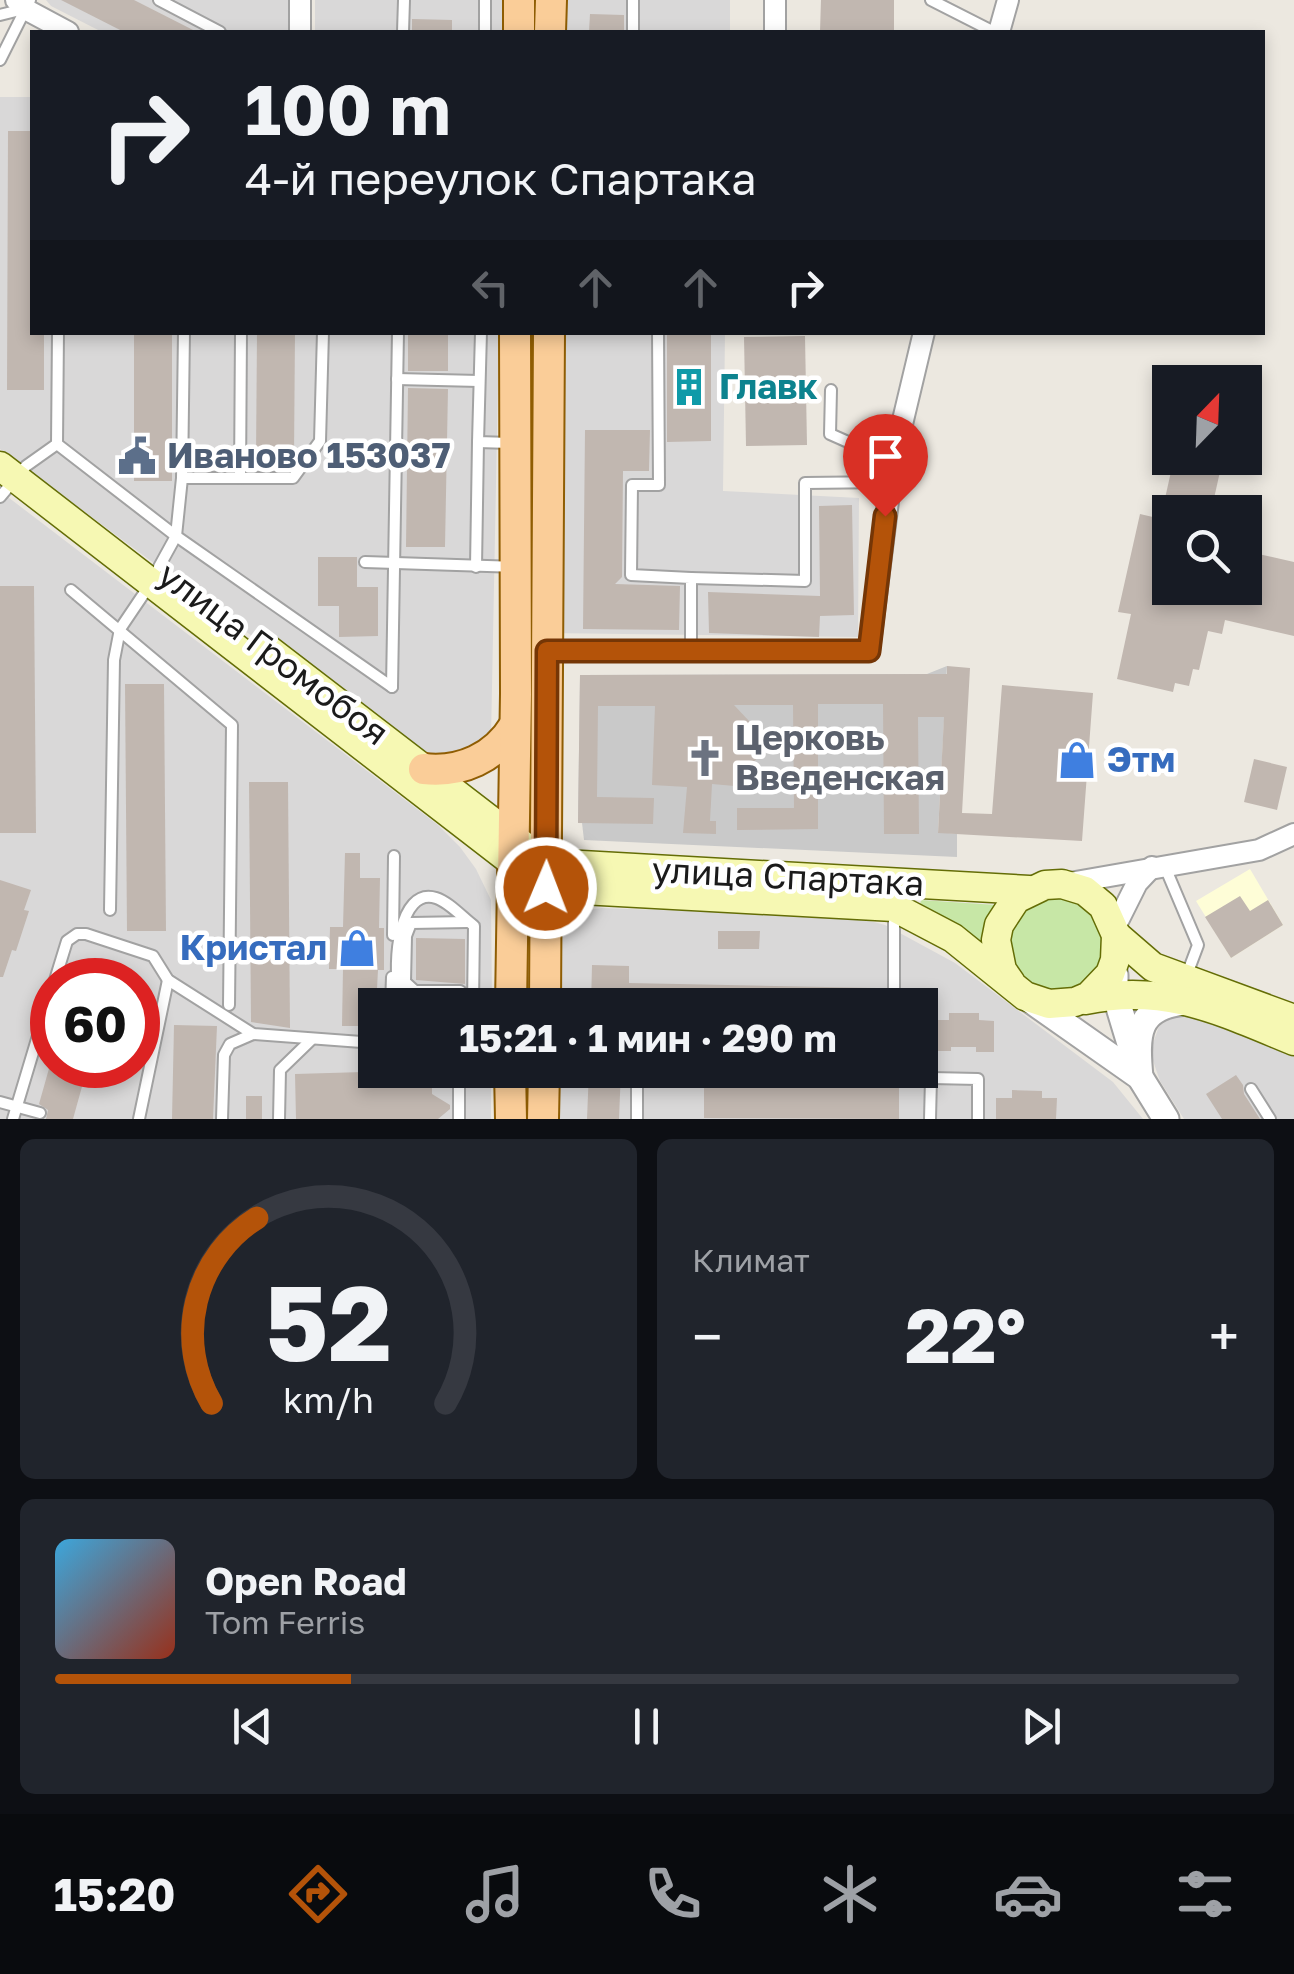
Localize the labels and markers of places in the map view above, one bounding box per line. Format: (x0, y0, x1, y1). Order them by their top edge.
place label: Главк (719, 365, 818, 407)
building icon: Главк (668, 366, 710, 408)
pin (843, 414, 928, 517)
place label: Иваново 153037 (167, 434, 451, 476)
public building icon: Иваново 153037 (116, 435, 158, 477)
place label: Церковь Введенская (735, 716, 945, 798)
church icon: Церковь Введенская (684, 737, 726, 779)
place label: Этм (1107, 738, 1175, 780)
shop icon: Этм (1056, 739, 1098, 781)
place label: Кристал (180, 926, 327, 968)
shop icon: Кристал (336, 927, 378, 969)

